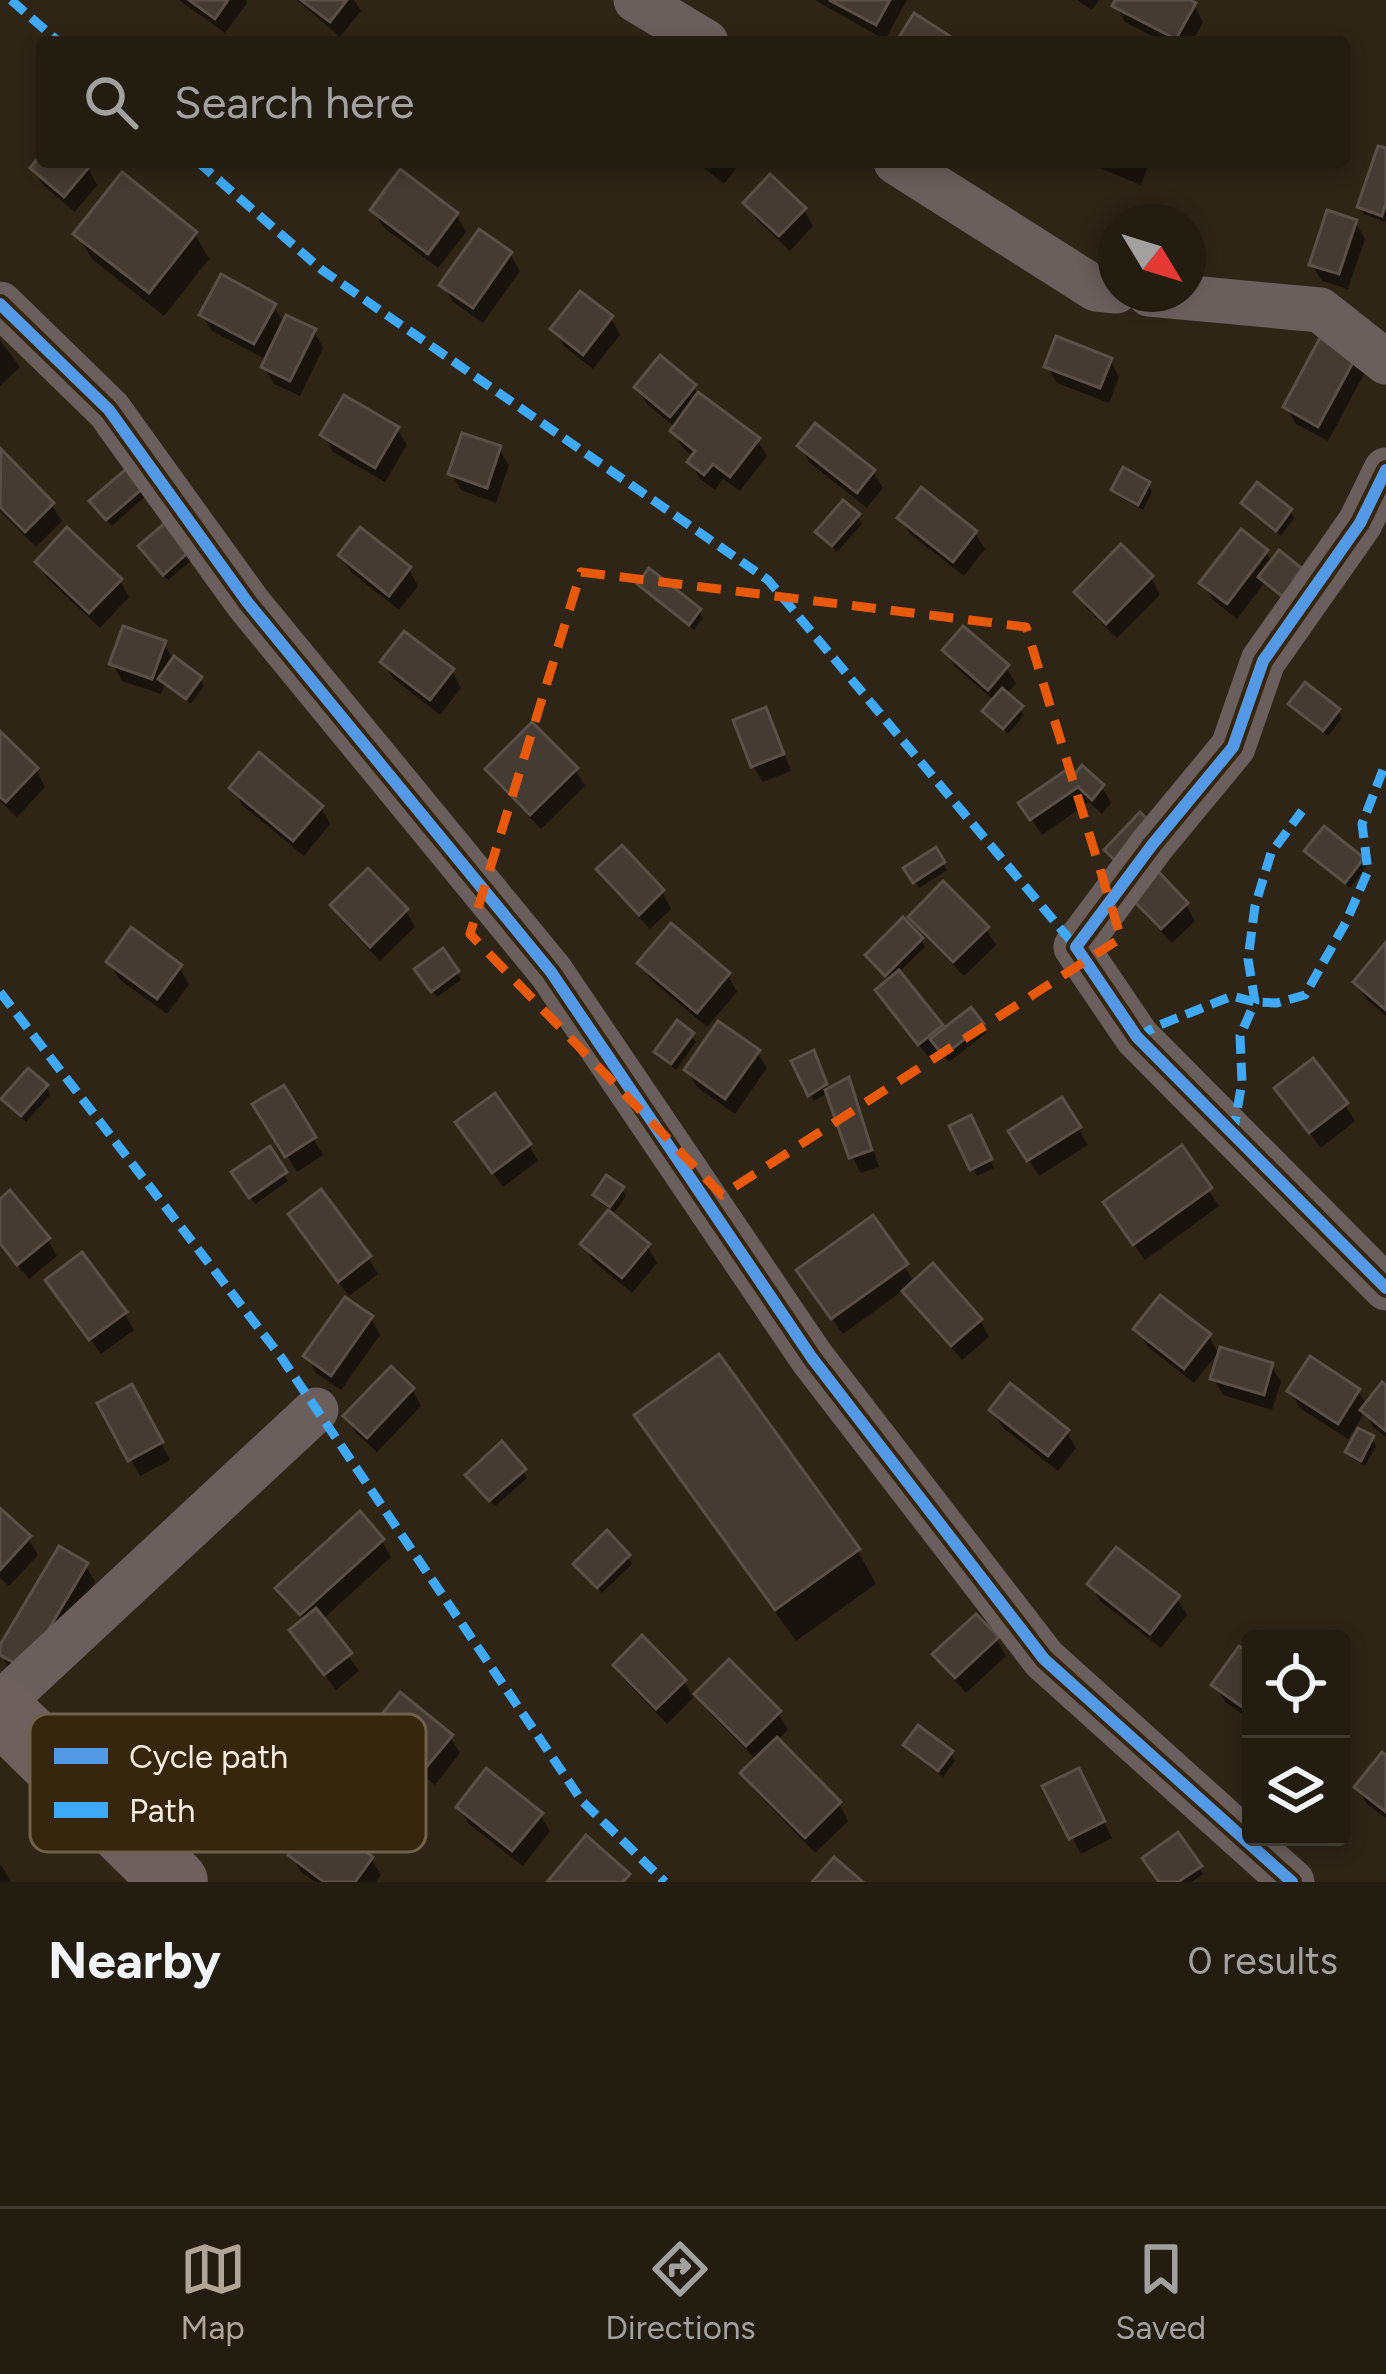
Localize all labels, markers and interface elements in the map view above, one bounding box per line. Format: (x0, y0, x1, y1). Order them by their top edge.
search box (36, 36, 1350, 168)
icon: search (78, 69, 144, 135)
text: Search here (174, 75, 414, 129)
north arrow (1098, 204, 1206, 312)
map controls (1242, 1630, 1350, 1846)
button: locate (1242, 1630, 1350, 1738)
legend (30, 1714, 426, 1852)
text: Cycle path (129, 1737, 288, 1776)
button: layers (1242, 1738, 1350, 1846)
text: Path (129, 1791, 196, 1830)
text: Nearby (48, 1930, 221, 1991)
text: 0 results (1187, 1937, 1338, 1984)
tab: Map (180, 2236, 246, 2347)
tab: Directions (605, 2236, 756, 2347)
tab: Saved (1115, 2236, 1206, 2347)

